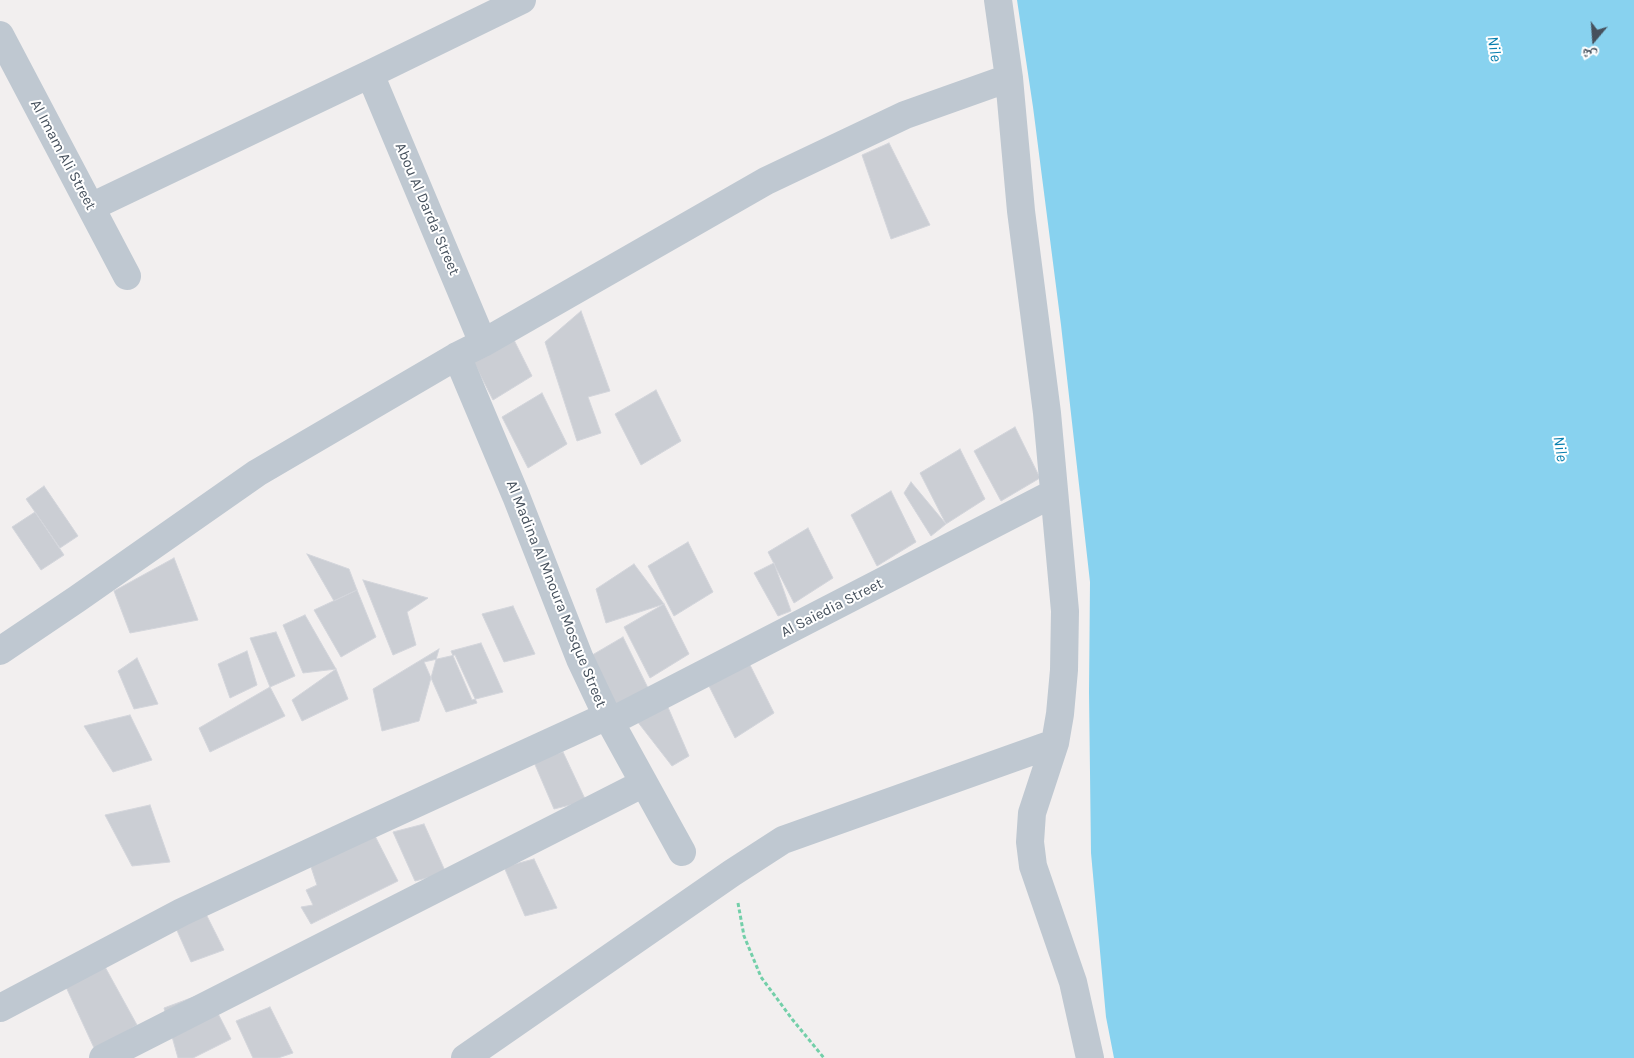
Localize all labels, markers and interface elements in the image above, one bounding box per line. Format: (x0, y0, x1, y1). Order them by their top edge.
north arrow (1569, 15, 1619, 65)
water label: Nile (1483, 35, 1505, 63)
text: ش (1580, 44, 1599, 65)
street label: Al Imam Ali Street (26, 97, 100, 213)
street label: Abou Al Darda' Street (391, 140, 463, 278)
water label: Nile (1549, 435, 1571, 463)
street label: Al Madina Al Mnoura Mosque Street (502, 478, 610, 710)
street label: Al Saiedia Street (778, 575, 886, 641)

